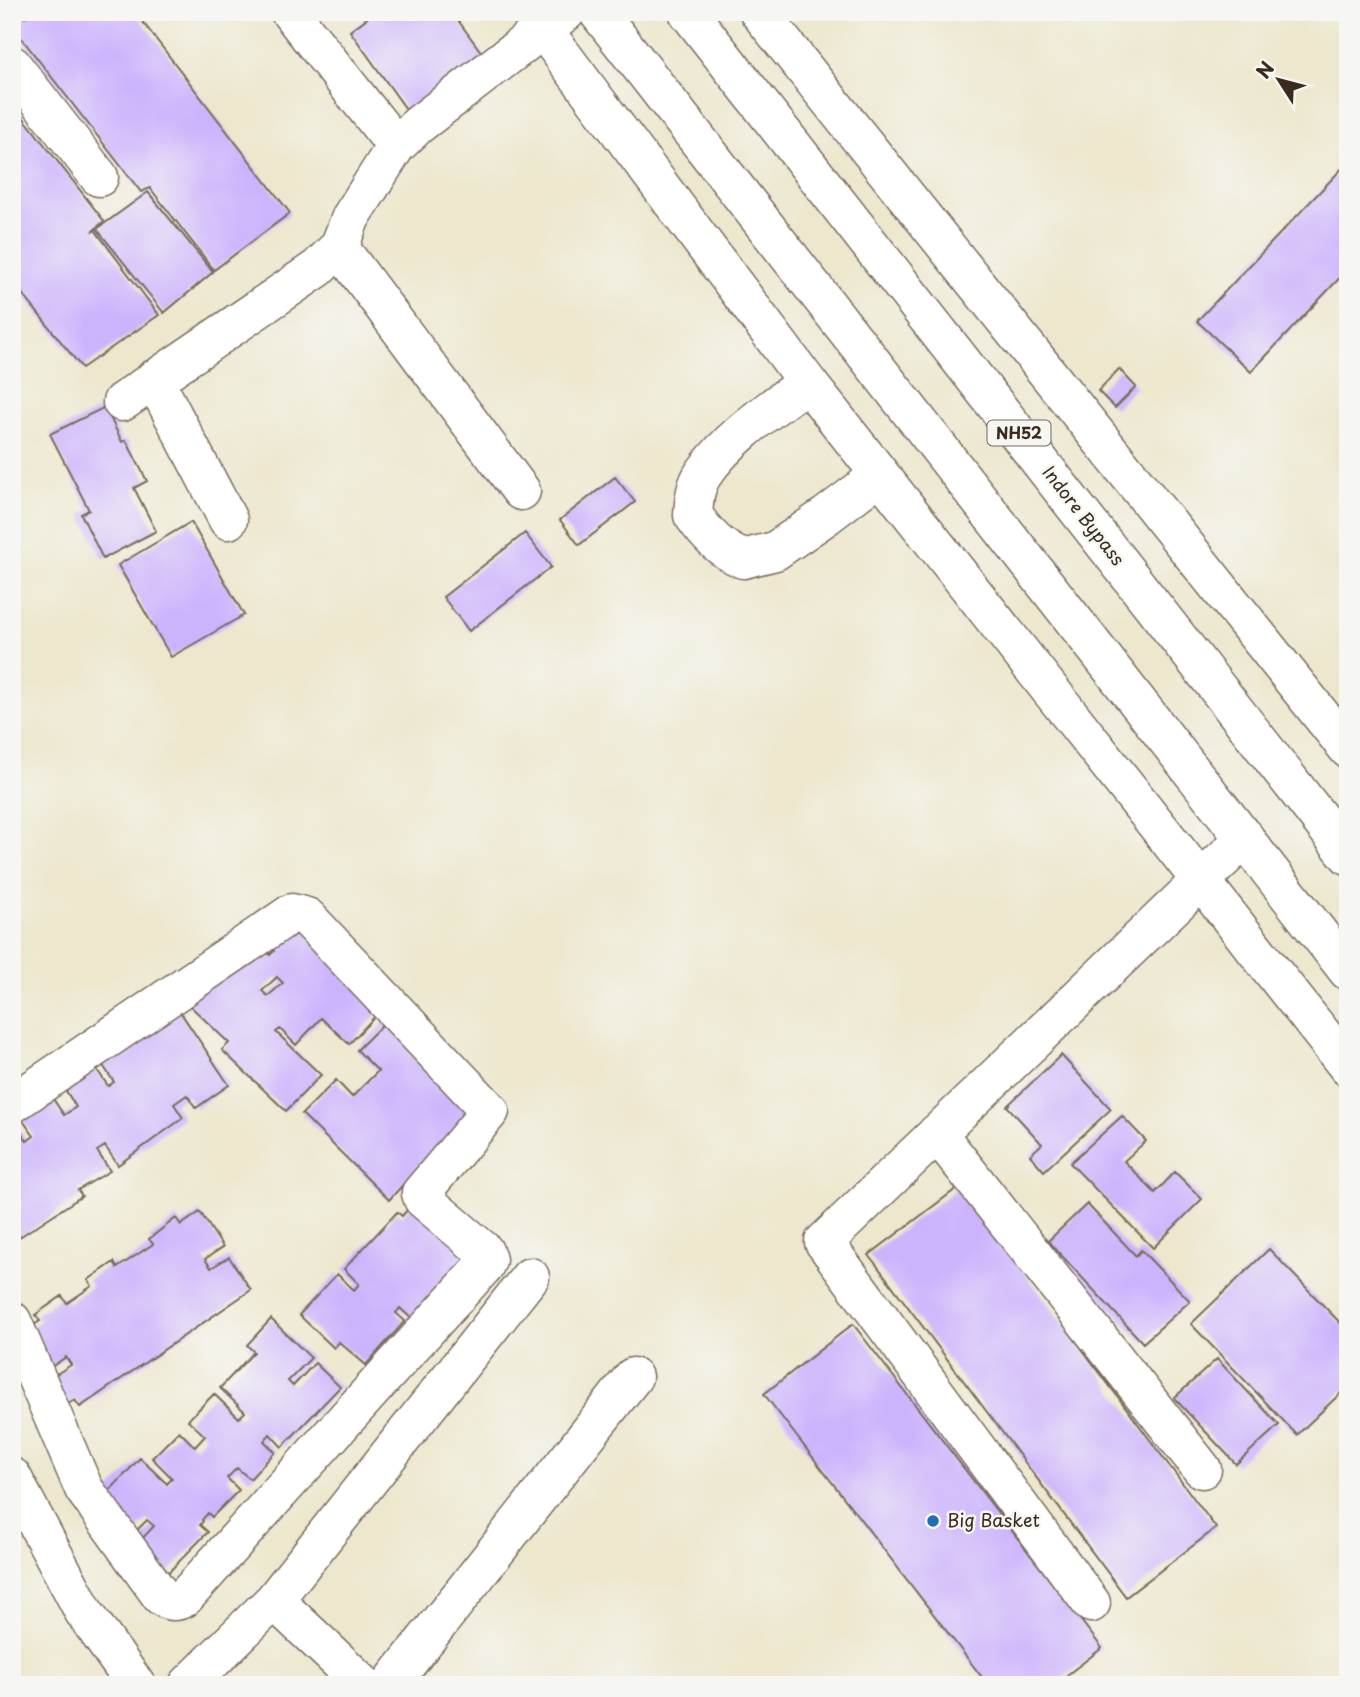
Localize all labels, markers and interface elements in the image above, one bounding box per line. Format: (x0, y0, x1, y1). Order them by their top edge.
north arrow (1244, 46, 1314, 116)
text: N (1249, 55, 1280, 84)
road number: NH52 (988, 420, 1050, 446)
street label: Indore Bypass (1036, 459, 1132, 571)
place label: Big Basket (947, 1506, 1040, 1533)
marker: Big Basket (925, 1513, 941, 1529)

